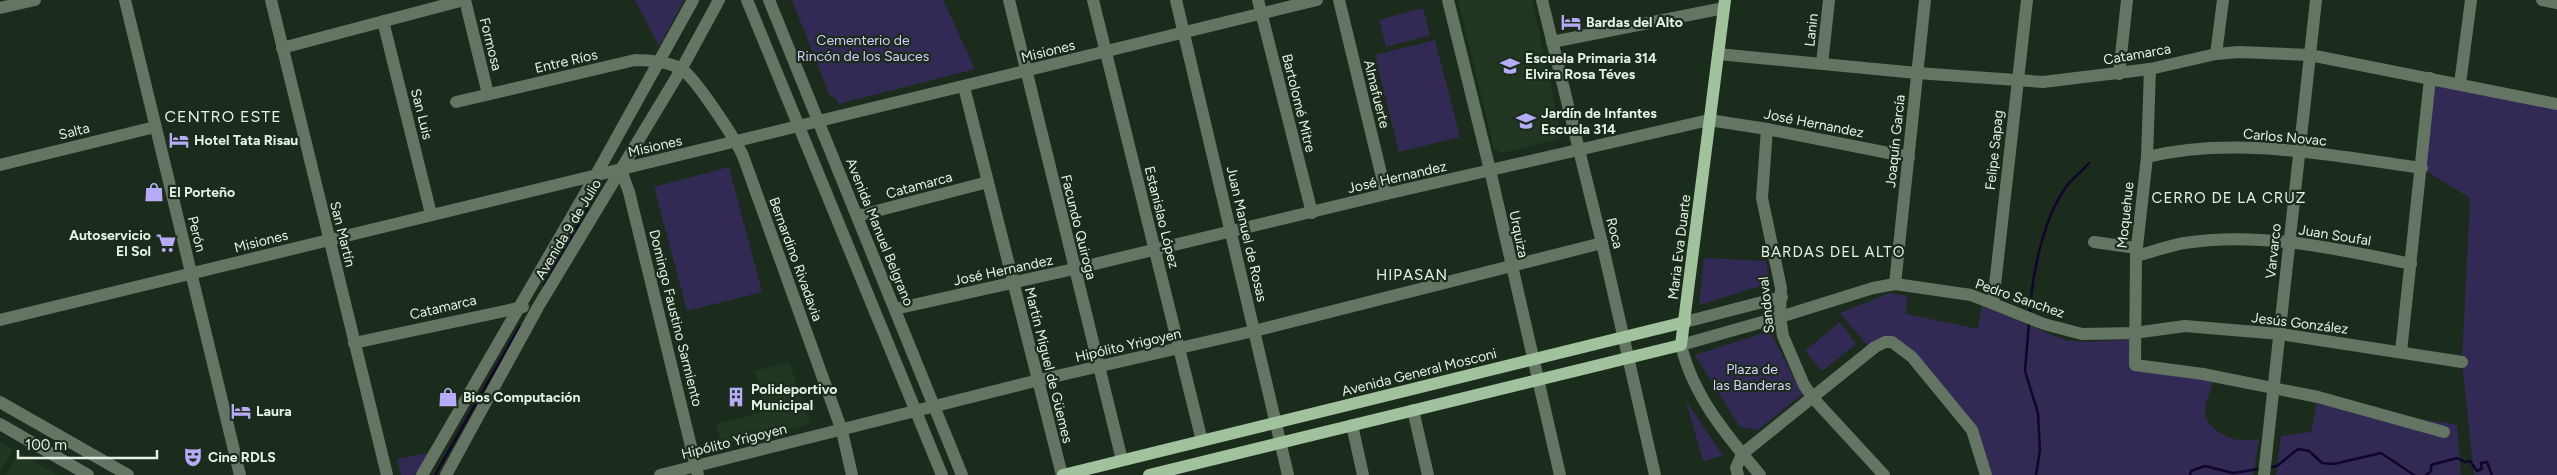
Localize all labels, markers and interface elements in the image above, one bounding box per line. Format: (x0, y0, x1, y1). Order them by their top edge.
hotel icon: Bardas del Alto (1560, 11, 1582, 33)
street label: Lanin (1801, 12, 1822, 47)
place label: Bardas del Alto (1586, 14, 1683, 31)
street label: Formosa (476, 16, 505, 72)
park label: Cementerio de Rincón de los Sauces (797, 32, 929, 65)
street label: Misiones (1019, 37, 1077, 66)
street label: Catamarca (2102, 40, 2172, 69)
street label: Entre Ríos (533, 46, 599, 77)
place label: Escuela Primaria 314 Elvira Rosa Téves (1525, 50, 1657, 83)
street label: Bartolomé Mitre (1278, 52, 1319, 154)
school or university icon: Escuela Primaria 314 Elvira Rosa Téves (1499, 55, 1521, 77)
street label: Almafuerte (1360, 58, 1393, 130)
street label: San Luis (407, 87, 436, 141)
street label: Joaquín García (1882, 94, 1909, 188)
place label: Jardín de Infantes Escuela 314 (1541, 105, 1657, 138)
street label: José Hernandez (1763, 105, 1865, 142)
district label: CENTRO ESTE (164, 107, 282, 126)
street label: Felipe Sapag (1982, 109, 2007, 191)
school or university icon: Jardín de Infantes Escuela 314 (1515, 110, 1537, 132)
street label: Salta (57, 119, 91, 144)
street label: Carlos Novac (2242, 125, 2328, 150)
hotel icon: Hotel Tata Risau (168, 129, 190, 151)
place label: Hotel Tata Risau (194, 132, 298, 149)
street label: Misiones (626, 132, 684, 161)
street label: Avenida Manuel Belgrano (842, 156, 917, 309)
street label: José Hernandez (1346, 158, 1449, 197)
street label: Estanislao López (1141, 164, 1182, 270)
street label: Juan Manuel de Rosas (1223, 165, 1270, 304)
street label: Catamarca (884, 168, 954, 203)
street label: Facundo Quiroga (1057, 173, 1100, 281)
street label: Avenida 9 de Julio (532, 176, 605, 283)
shop icon: El Porteño (143, 181, 165, 203)
street label: Moquehue (2114, 181, 2137, 249)
place label: El Porteño (169, 184, 235, 201)
district label: CERRO DE LA CRUZ (2152, 189, 2306, 207)
street label: Maria Eva Duarte (1665, 193, 1694, 301)
street label: Bernardino Rivadavia (765, 195, 826, 323)
street label: San Martín (326, 200, 359, 269)
street label: Urquiza (1505, 209, 1532, 259)
street label: Perón (184, 214, 209, 254)
street label: Roca (1602, 216, 1627, 251)
street label: Juan Soufal (2297, 221, 2372, 250)
street label: Varvarco (2262, 222, 2285, 280)
place label: Autoservicio El Sol (69, 227, 151, 260)
street label: Misiones (232, 227, 290, 256)
street label: Domingo Faustino Sarmiento (645, 228, 706, 408)
supermarket icon: Autoservicio El Sol (155, 232, 177, 254)
district label: BARDAS DEL ALTO (1761, 243, 1905, 261)
street label: José Hernandez (952, 252, 1055, 289)
district label: HIPASAN (1376, 266, 1448, 284)
street label: Pedro Sanchez (1973, 275, 2067, 322)
street label: Sandoval (1755, 276, 1778, 334)
street label: Martín Miguel de Güemes (1021, 285, 1076, 445)
street label: Catamarca (408, 292, 478, 323)
street label: Jesús González (2251, 309, 2349, 338)
street label: Hipólito Yrigoyen (1074, 325, 1183, 366)
street label: Avenida General Mosconi (1340, 345, 1498, 400)
park label: Plaza de las Banderas (1713, 361, 1791, 394)
place label: Polideportivo Municipal (751, 381, 837, 414)
shop icon: Bios Computación (437, 386, 459, 408)
building icon: Polideportivo Municipal (725, 386, 747, 408)
place label: Bios Computación (463, 389, 580, 406)
hotel icon: Laura (230, 400, 252, 422)
place label: Laura (256, 403, 292, 420)
street label: Hipólito Yrigoyen (680, 420, 789, 463)
scale bar (18, 428, 156, 460)
text: 100 m (25, 436, 67, 454)
theatre icon: Cine RDLS (182, 446, 204, 468)
place label: Cine RDLS (208, 449, 276, 466)

